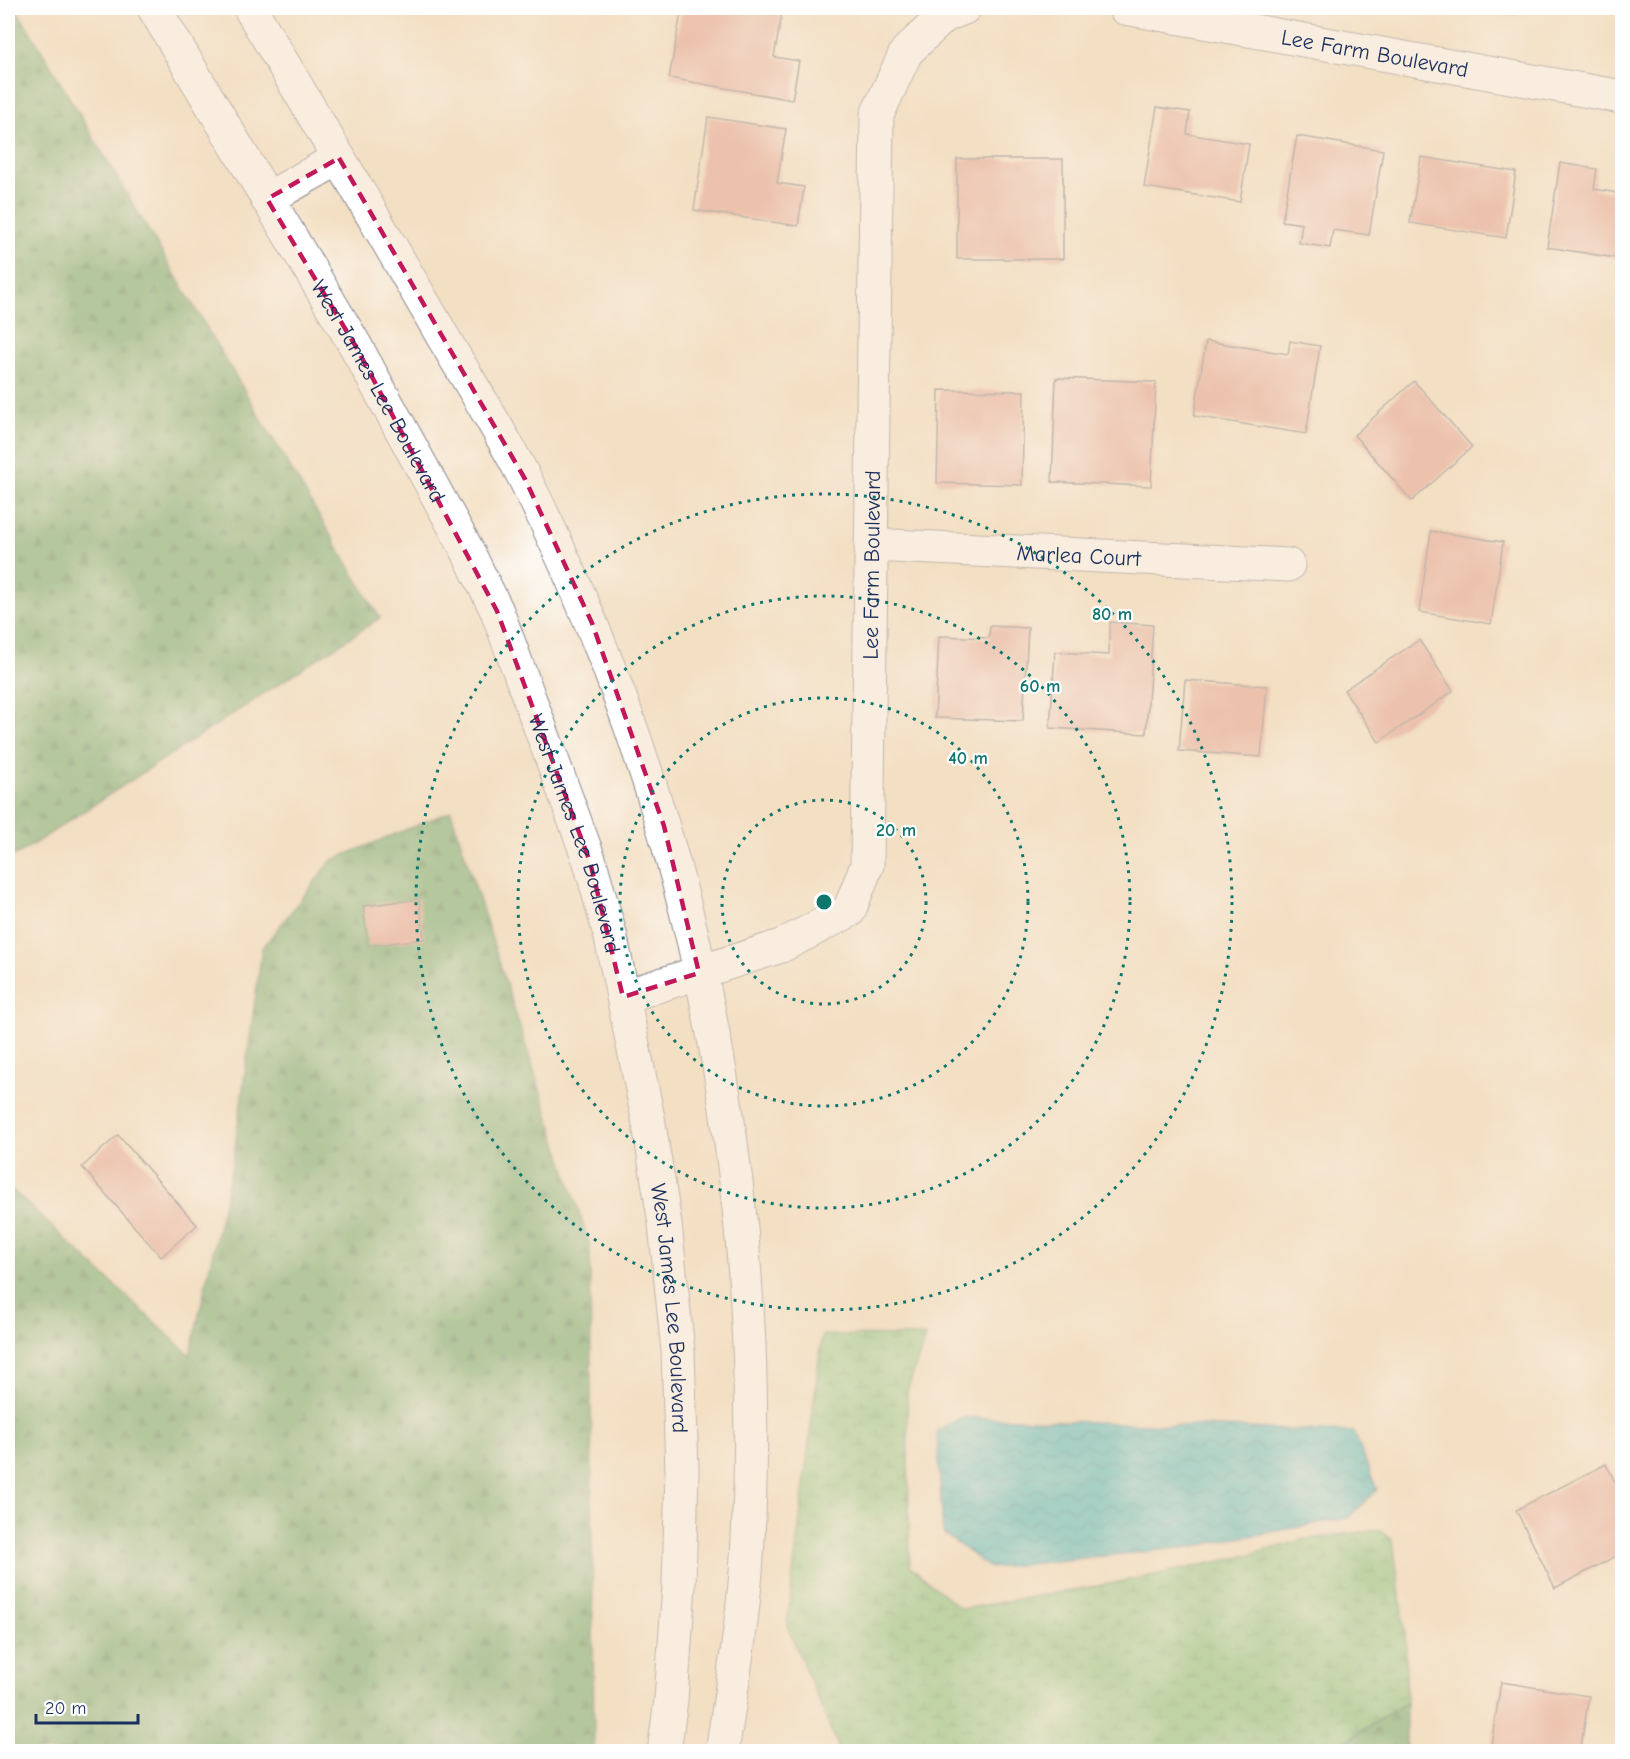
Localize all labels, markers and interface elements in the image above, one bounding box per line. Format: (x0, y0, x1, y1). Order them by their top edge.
street label: Lee Farm Boulevard (1279, 24, 1470, 83)
street label: West James Lee Boulevard (305, 275, 451, 507)
street label: Lee Farm Boulevard (858, 470, 886, 660)
street label: Marlea Court (1016, 540, 1142, 572)
text: 80 m (1092, 604, 1132, 625)
text: 60 m (1020, 676, 1060, 697)
street label: West James Lee Boulevard (522, 711, 626, 955)
text: 40 m (948, 748, 988, 769)
text: 20 m (876, 820, 916, 841)
centre of rings (814, 892, 834, 912)
street label: West James Lee Boulevard (645, 1182, 693, 1434)
scale bar (36, 1687, 138, 1725)
text: 20 m (45, 1698, 86, 1719)

